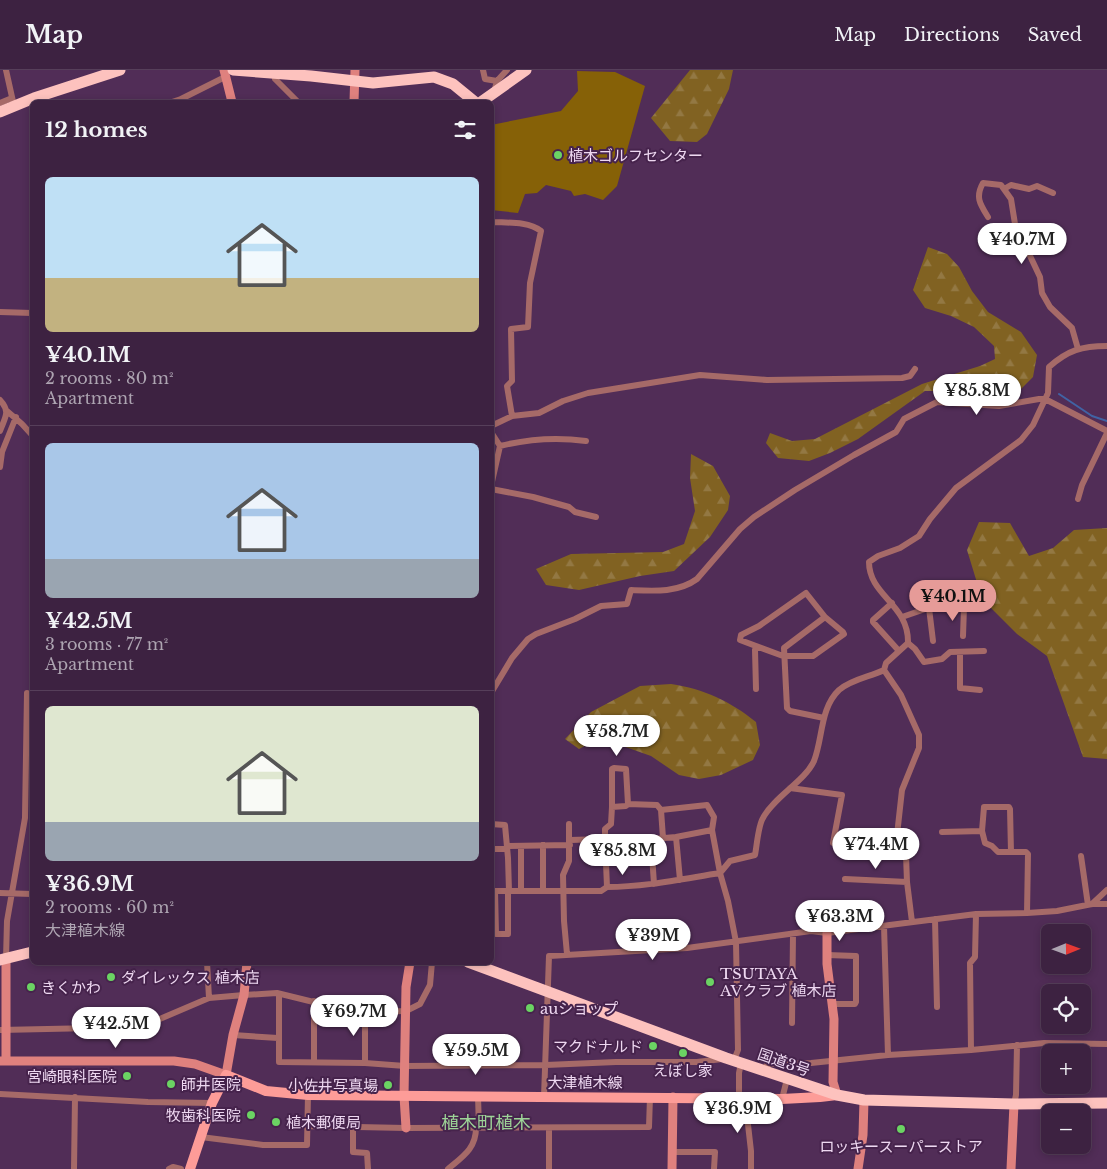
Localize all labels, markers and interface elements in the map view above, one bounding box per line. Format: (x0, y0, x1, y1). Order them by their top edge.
text: Map (25, 20, 83, 49)
text: Map (834, 24, 876, 46)
text: Directions (904, 24, 1000, 46)
text: Saved (1028, 24, 1082, 46)
icon: filters (451, 116, 479, 144)
text: 12 homes (45, 117, 148, 143)
place label: 植木ゴルフセンター (568, 146, 703, 165)
marker: 植木ゴルフセンター (552, 149, 564, 161)
icon: home (217, 210, 307, 300)
pin: ¥40.7M (981, 222, 1063, 265)
text: ¥40.7M (989, 229, 1055, 249)
text: ¥40.1M (45, 342, 131, 368)
text: 2 rooms · 80 m² (45, 368, 173, 388)
pin: ¥85.8M (936, 374, 1018, 416)
text: ¥85.8M (944, 380, 1010, 400)
text: Apartment (45, 388, 134, 408)
icon: home (217, 475, 307, 565)
pin: ¥40.1M (912, 580, 994, 622)
text: ¥40.1M (920, 586, 986, 606)
text: ¥42.5M (45, 608, 133, 634)
text: 3 rooms · 77 m² (45, 634, 168, 654)
text: Apartment (45, 654, 134, 674)
pin: ¥58.7M (576, 714, 658, 757)
text: ¥58.7M (585, 721, 649, 741)
icon: home (217, 738, 307, 828)
pin: ¥74.4M (835, 828, 917, 870)
pin: ¥85.8M (582, 834, 664, 876)
text: ¥74.4M (843, 834, 909, 854)
text: ¥85.8M (590, 840, 656, 860)
text: ¥36.9M (45, 871, 134, 897)
text: 2 rooms · 60 m² (45, 897, 174, 917)
pin: ¥63.3M (799, 900, 881, 942)
text: ¥63.3M (806, 906, 874, 926)
pin: ¥39M (623, 918, 683, 961)
text: 大津植木線 (45, 920, 125, 940)
north arrow (1041, 924, 1091, 974)
map controls (1041, 924, 1091, 1154)
text: ¥39M (627, 925, 679, 945)
place label: TSUTAYA AVクラブ 植木店 (719, 964, 837, 1000)
place label: ダイレックス 植木店 (121, 968, 260, 987)
marker: ダイレックス 植木店 (105, 971, 117, 983)
marker: TSUTAYA AVクラブ 植木店 (704, 976, 716, 988)
place label: きくかわ (41, 978, 101, 997)
marker: きくかわ (25, 981, 37, 993)
button: locate (1041, 984, 1091, 1034)
pin: ¥69.7M (313, 994, 395, 1037)
place label: auショップ (540, 999, 618, 1018)
text: ¥69.7M (321, 1001, 387, 1021)
marker: auショップ (524, 1002, 536, 1014)
pin: ¥42.5M (75, 1006, 157, 1049)
text: ¥42.5M (83, 1013, 149, 1033)
pin: ¥59.5M (435, 1034, 517, 1076)
place label: マクドナルド (553, 1037, 643, 1056)
text: ¥59.5M (443, 1040, 509, 1060)
marker: マクドナルド (647, 1040, 659, 1052)
street label: 国道3号 (755, 1044, 813, 1080)
button: + (1041, 1044, 1091, 1094)
marker: えぼし家 (677, 1047, 689, 1059)
place label: えぼし家 (653, 1061, 713, 1080)
place label: 宮崎眼科医院 (27, 1067, 117, 1086)
marker: 宮崎眼科医院 (121, 1070, 133, 1082)
street label: 大津植木線 (547, 1073, 623, 1092)
place label: 師井医院 (181, 1075, 241, 1094)
place label: 小佐井写真場 (288, 1076, 378, 1095)
marker: 師井医院 (165, 1078, 177, 1090)
marker: 小佐井写真場 (382, 1079, 394, 1091)
pin: ¥36.9M (697, 1092, 779, 1134)
text: ¥36.9M (704, 1098, 772, 1118)
button: − (1041, 1104, 1091, 1154)
place label: 牧歯科医院 (166, 1106, 241, 1125)
marker: 牧歯科医院 (245, 1109, 257, 1121)
district label: 植木町植木 (441, 1112, 531, 1134)
place label: 植木郵便局 (286, 1113, 361, 1132)
marker: 植木郵便局 (270, 1116, 282, 1128)
marker: ロッキースーパーストア (895, 1123, 907, 1135)
place label: ロッキースーパーストア (819, 1137, 983, 1156)

